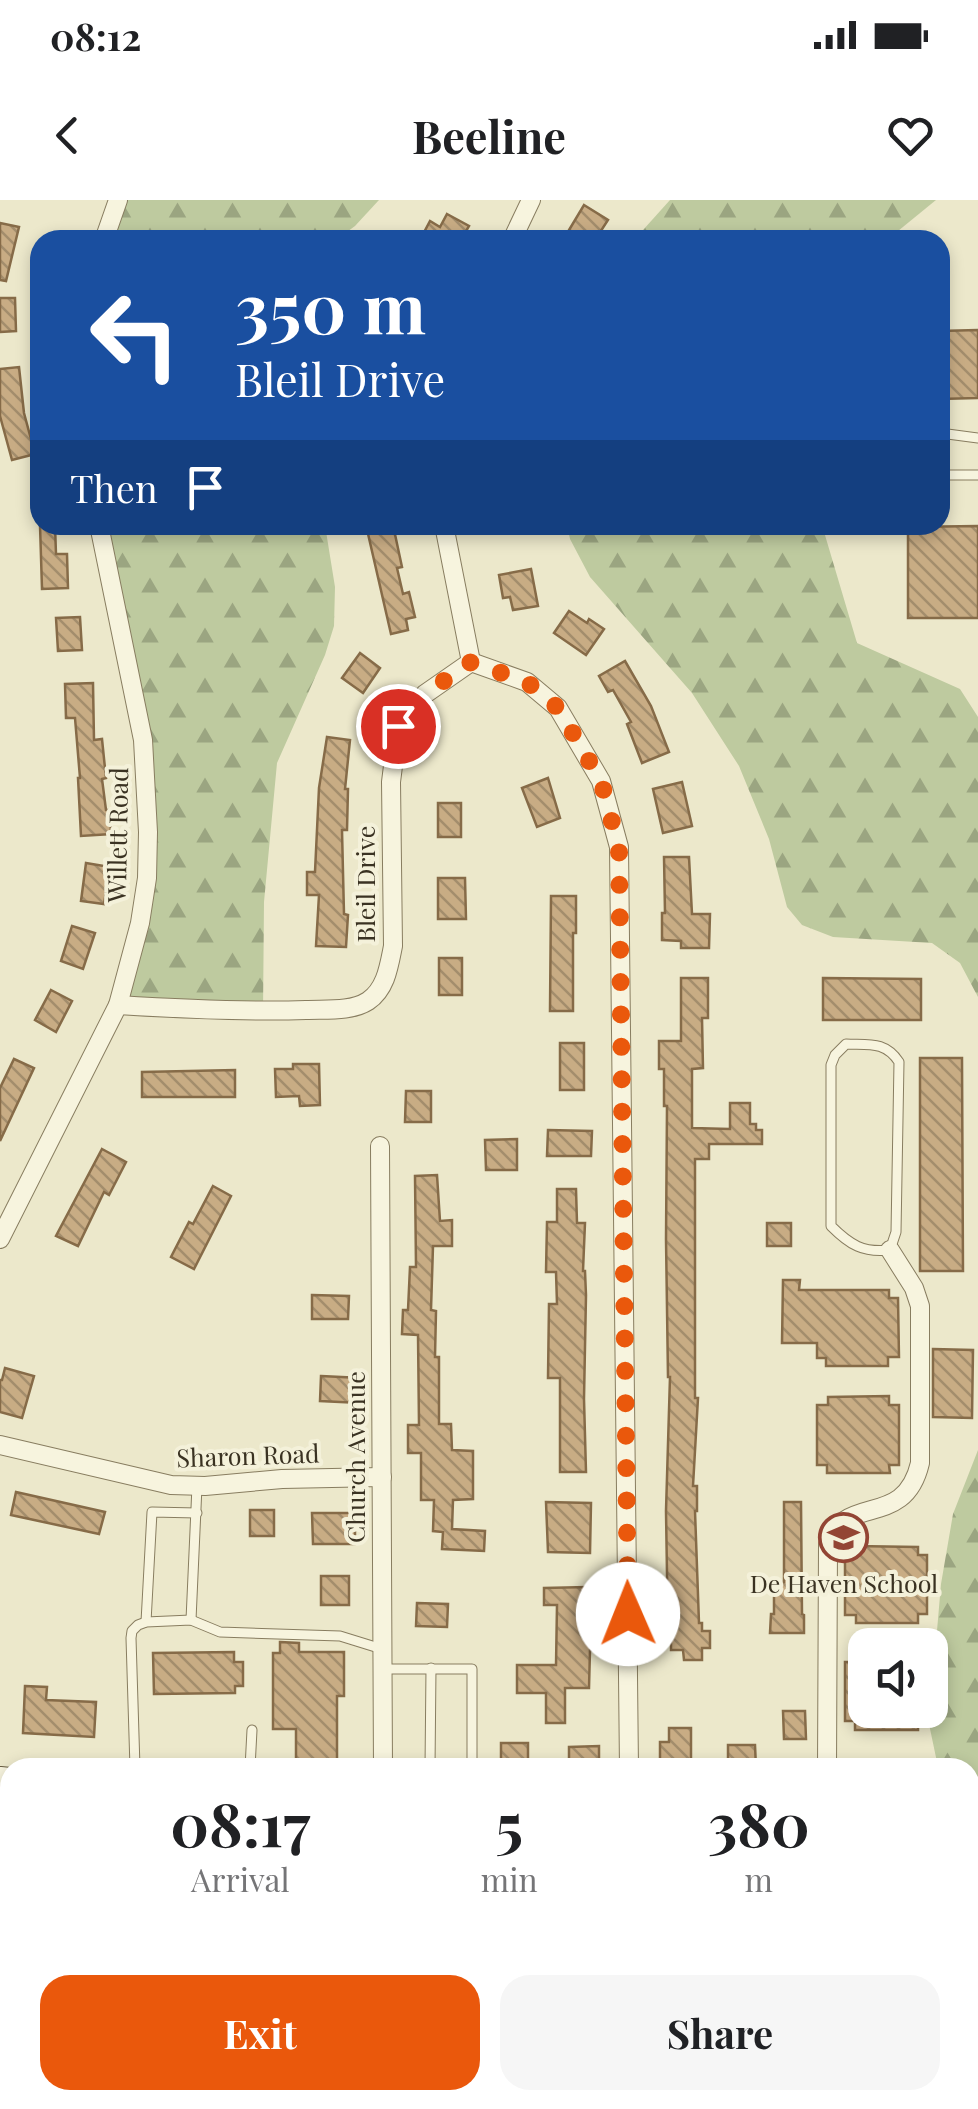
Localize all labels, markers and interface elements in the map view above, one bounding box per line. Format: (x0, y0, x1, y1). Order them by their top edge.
text: 08:12 (50, 10, 141, 61)
text: Beeline (412, 105, 566, 165)
icon: back (40, 108, 95, 163)
icon: heart (883, 108, 938, 163)
text: 350 m (235, 258, 426, 352)
icon: left (70, 270, 200, 400)
text: Bleil Drive (235, 348, 445, 408)
icon: arrive (178, 460, 233, 515)
text: Then (70, 462, 158, 513)
pin (356, 684, 441, 769)
icon: arrive (371, 699, 426, 754)
street label: Willett Road (99, 767, 134, 904)
street label: Bleil Drive (348, 826, 381, 942)
street label: Church Avenue (338, 1371, 371, 1543)
street label: Sharon Road (176, 1436, 320, 1473)
school or university icon: De Haven School (818, 1512, 870, 1564)
position arrow (576, 1562, 680, 1666)
place label: De Haven School (750, 1566, 938, 1599)
map controls (848, 1628, 948, 1728)
button: sound (848, 1628, 948, 1728)
text: 08:17 (170, 1782, 310, 1862)
text: 5 (495, 1782, 523, 1862)
text: 380 (708, 1782, 810, 1862)
text: Arrival (191, 1857, 290, 1900)
text: min (481, 1857, 538, 1900)
text: m (745, 1857, 773, 1900)
button: Exit (40, 1975, 480, 2090)
button: Share (500, 1975, 940, 2090)

